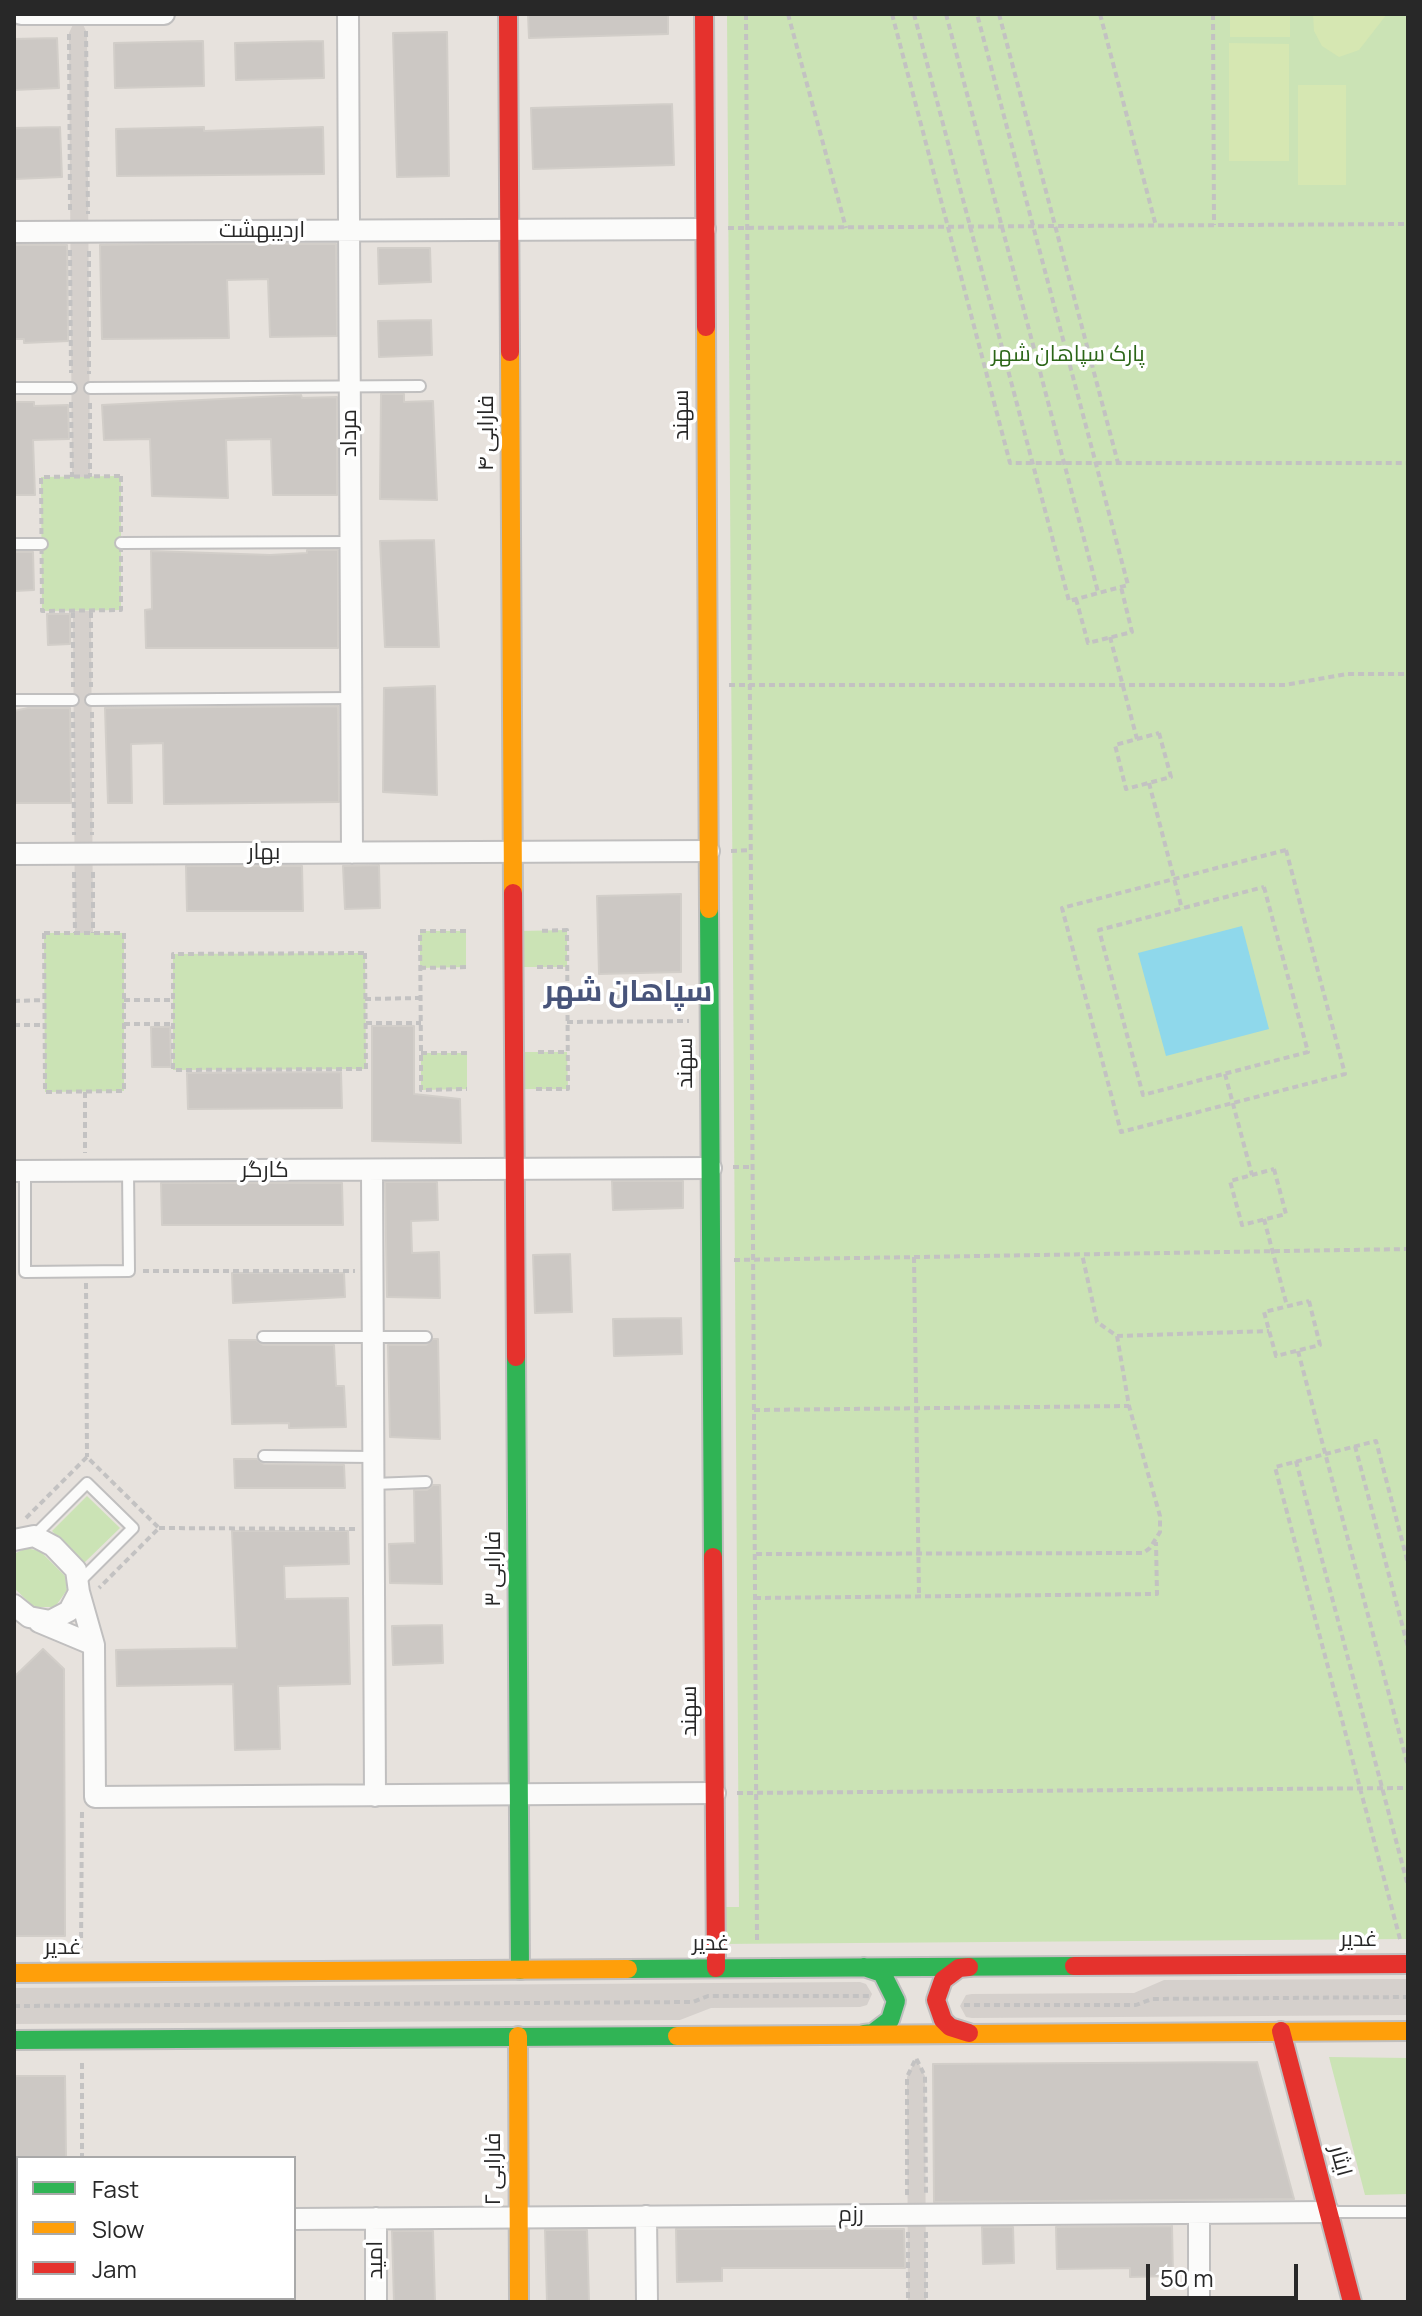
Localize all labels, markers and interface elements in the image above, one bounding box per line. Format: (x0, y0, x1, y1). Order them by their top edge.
street label: اردیبهشت (219, 218, 305, 244)
park label: پارک سپاهان شهر (991, 342, 1145, 368)
street label: سهند (669, 390, 695, 440)
street label: فارابی ۴ (474, 395, 500, 471)
street label: مرداد (337, 409, 363, 457)
street label: بهار (248, 840, 280, 866)
district label: سپاهان شهر (544, 975, 712, 1011)
street label: سهند (673, 1038, 699, 1088)
street label: کارگر (241, 1158, 289, 1184)
street label: فارابی ۳ (481, 1531, 507, 1607)
street label: سهند (677, 1686, 703, 1736)
street label: غدیر (1340, 1927, 1378, 1953)
street label: غدیر (692, 1931, 730, 1957)
street label: غدیر (44, 1935, 82, 1961)
street label: فارابی ۲ (481, 2133, 507, 2205)
street label: ایثار (1323, 2143, 1357, 2179)
legend (16, 2156, 296, 2300)
text: Fast (92, 2172, 139, 2205)
street label: رزم (838, 2202, 864, 2228)
text: Slow (92, 2212, 145, 2245)
street label: امید (363, 2241, 389, 2279)
scale bar (1150, 2248, 1302, 2298)
text: Jam (92, 2252, 137, 2285)
text: 50 m (1160, 2261, 1214, 2294)

